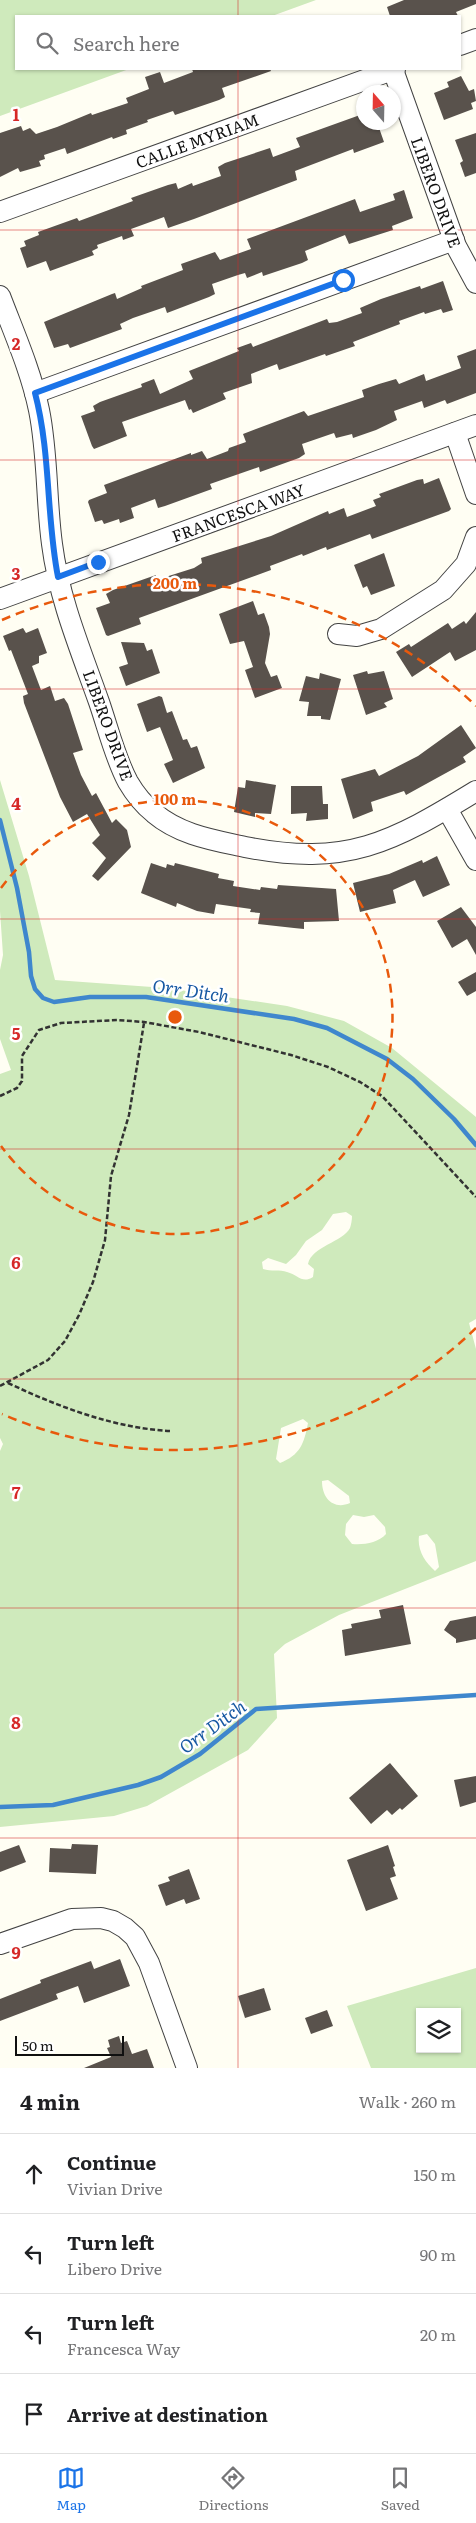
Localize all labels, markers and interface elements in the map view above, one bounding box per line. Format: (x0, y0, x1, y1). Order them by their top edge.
search box (15, 15, 461, 70)
icon: search (33, 29, 61, 57)
text: Search here (73, 29, 180, 57)
north arrow (356, 85, 401, 130)
text: 1 (13, 102, 20, 126)
street label: CALLE MYRIAM (132, 107, 262, 173)
street label: LIBERO DRIVE (406, 133, 468, 251)
route start (332, 269, 355, 292)
text: 2 (12, 331, 21, 355)
street label: FRANCESCA WAY (168, 477, 309, 547)
route end (87, 551, 110, 574)
text: 3 (12, 561, 21, 585)
text: 200 m (153, 571, 197, 594)
street label: LIBERO DRIVE (78, 666, 140, 784)
text: 100 m (154, 787, 196, 810)
text: 4 (11, 791, 21, 815)
water label: Orr Ditch (151, 971, 231, 1009)
centre of rings (166, 1008, 184, 1026)
text: 5 (12, 1021, 21, 1045)
text: 6 (11, 1250, 21, 1274)
text: 7 (12, 1480, 21, 1504)
water label: Orr Ditch (173, 1692, 251, 1760)
text: 8 (11, 1710, 21, 1734)
text: 9 (11, 1940, 21, 1964)
map controls (416, 2008, 461, 2053)
button: layers (416, 2008, 461, 2053)
scale bar (15, 2033, 124, 2056)
text: 50 m (22, 2035, 54, 2055)
text: 4 min (20, 2085, 80, 2116)
text: Walk · 260 m (359, 2089, 456, 2113)
text: Continue (67, 2148, 156, 2176)
icon: ahead (20, 2160, 48, 2188)
text: 150 m (413, 2162, 456, 2186)
text: Vivian Drive (67, 2176, 163, 2200)
text: Turn left (67, 2228, 154, 2256)
icon: left (20, 2240, 48, 2268)
text: 90 m (420, 2242, 456, 2266)
text: Libero Drive (67, 2256, 162, 2280)
text: Turn left (67, 2308, 154, 2336)
icon: left (20, 2320, 48, 2348)
text: 20 m (420, 2322, 456, 2346)
text: Francesca Way (67, 2336, 180, 2360)
icon: arrive (20, 2400, 48, 2428)
text: Arrive at destination (67, 2400, 268, 2428)
tab: Map (56, 2464, 86, 2514)
tab: Directions (198, 2464, 268, 2514)
tab: Saved (381, 2464, 420, 2514)

